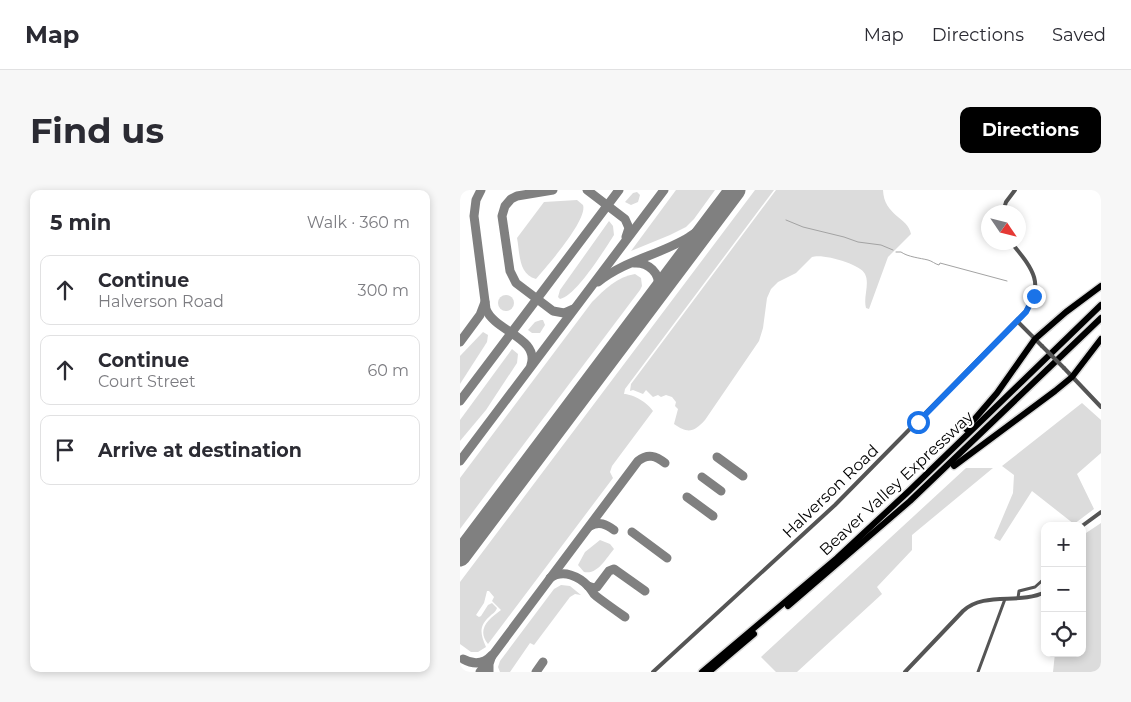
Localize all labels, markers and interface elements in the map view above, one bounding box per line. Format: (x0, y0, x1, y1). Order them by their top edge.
text: Map (25, 20, 79, 49)
text: Map (864, 24, 904, 46)
text: Directions (932, 24, 1024, 46)
text: Saved (1052, 24, 1106, 46)
button: Directions (960, 107, 1101, 153)
text: Find us (30, 109, 164, 152)
north arrow (981, 205, 1026, 250)
text: 5 min (50, 210, 111, 235)
text: Walk · 360 m (307, 213, 410, 232)
text: Continue (98, 269, 189, 292)
icon: ahead (51, 276, 79, 304)
text: 300 m (358, 281, 409, 300)
route end (1023, 285, 1046, 308)
text: Halverson Road (98, 292, 224, 311)
text: Continue (98, 349, 189, 372)
icon: ahead (51, 356, 79, 384)
text: 60 m (367, 361, 409, 380)
text: Court Street (98, 372, 195, 391)
street label: Beaver Valley Expressway (816, 407, 977, 560)
route start (907, 411, 930, 434)
icon: arrive (51, 436, 79, 464)
text: Arrive at destination (98, 439, 302, 462)
street label: Halverson Road (778, 441, 882, 542)
map controls (1041, 522, 1086, 657)
button: + (1041, 522, 1086, 567)
button: − (1041, 567, 1086, 612)
button: locate (1041, 612, 1086, 657)

